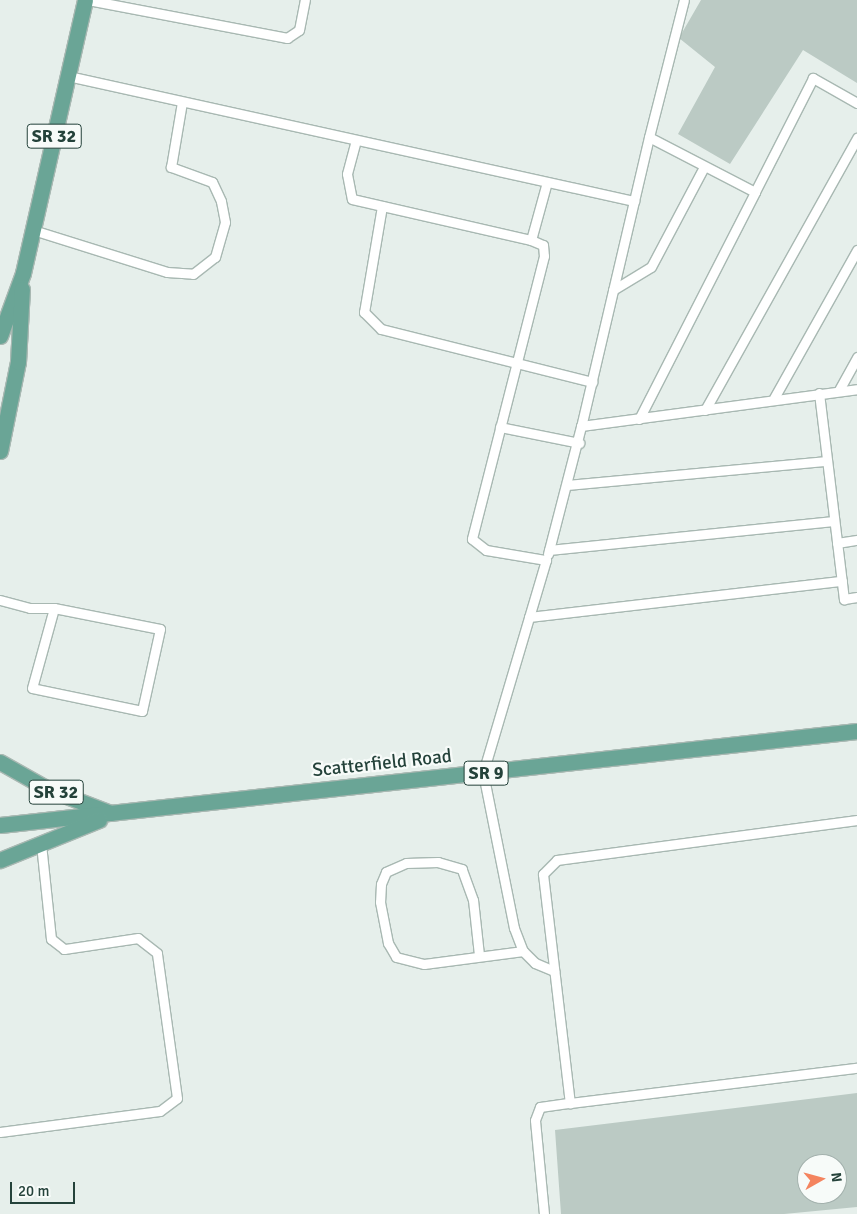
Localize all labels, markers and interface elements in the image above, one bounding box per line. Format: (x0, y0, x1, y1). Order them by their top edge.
road number: SR 32 (27, 120, 82, 152)
street label: Scatterfield Road (311, 745, 453, 783)
road number: SR 9 (464, 758, 508, 788)
road number: SR 32 (28, 776, 84, 808)
north arrow (797, 1154, 847, 1204)
text: N (827, 1171, 845, 1183)
scale bar (12, 1172, 78, 1204)
text: 20 m (18, 1182, 49, 1200)

